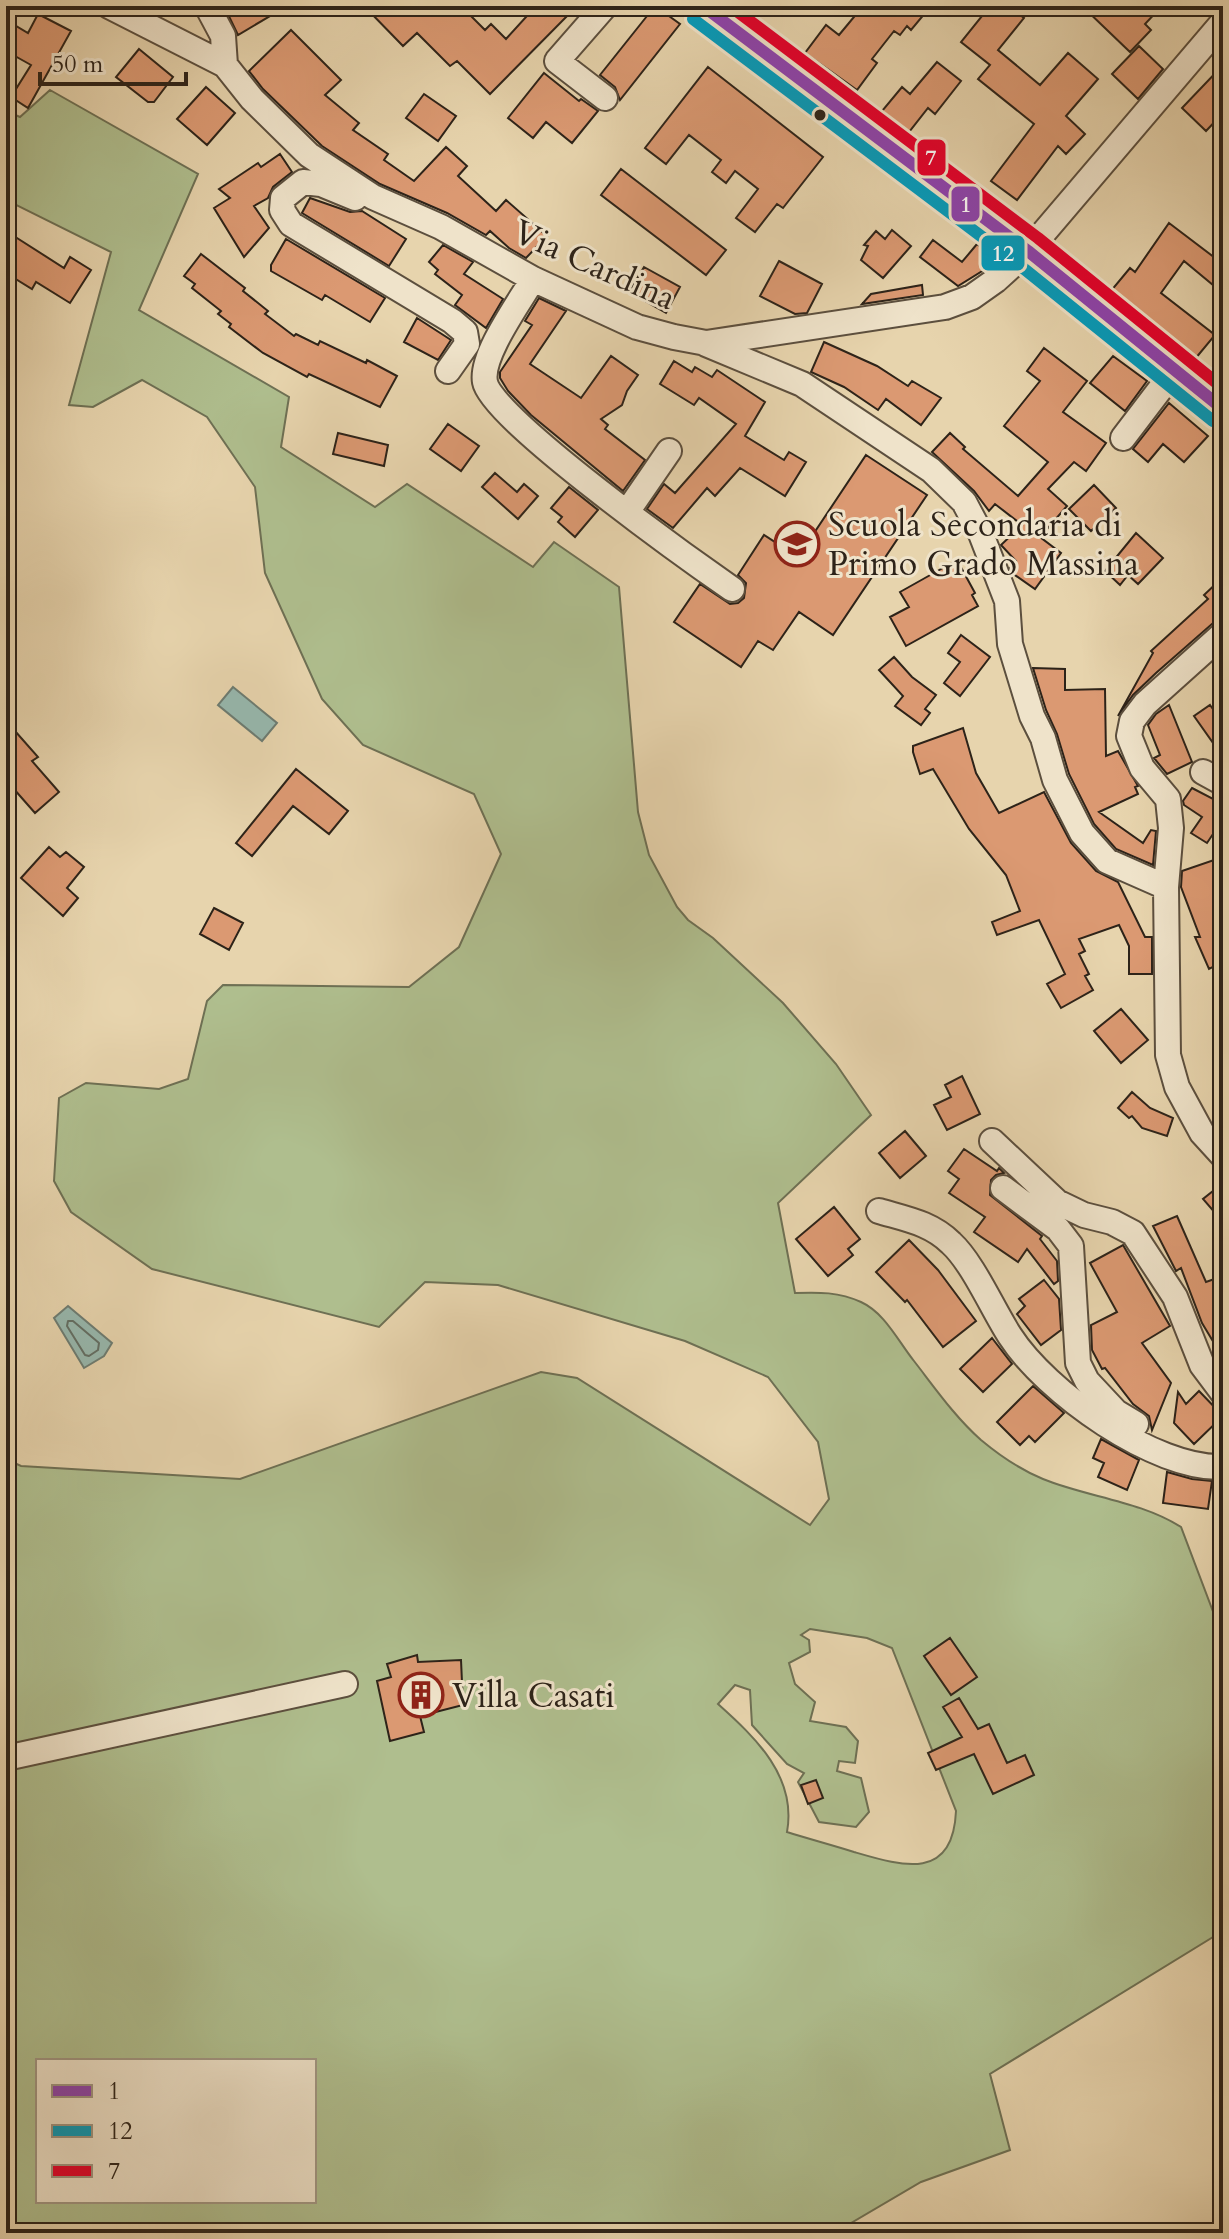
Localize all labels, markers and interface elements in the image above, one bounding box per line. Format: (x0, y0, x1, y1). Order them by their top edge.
scale bar (40, 36, 186, 86)
text: 50 m (52, 48, 104, 81)
unlabelled marker (812, 107, 828, 123)
line badge: 7 (916, 138, 947, 177)
text: 7 (925, 143, 937, 173)
line badge: 1 (950, 185, 981, 223)
text: 1 (960, 190, 972, 220)
street label: Via Cardina (506, 209, 683, 321)
line badge: 12 (980, 234, 1026, 272)
text: 12 (992, 239, 1014, 269)
place label: Scuola Secondaria di Primo Grado Massina (828, 502, 1139, 587)
school or university icon: Scuola Secondaria di Primo Grado Massina (773, 520, 821, 568)
building icon: Villa Casati (397, 1671, 445, 1719)
place label: Villa Casati (452, 1673, 615, 1719)
legend (36, 2059, 316, 2203)
text: 1 (108, 2075, 120, 2108)
text: 12 (108, 2115, 133, 2148)
text: 7 (108, 2155, 120, 2188)

